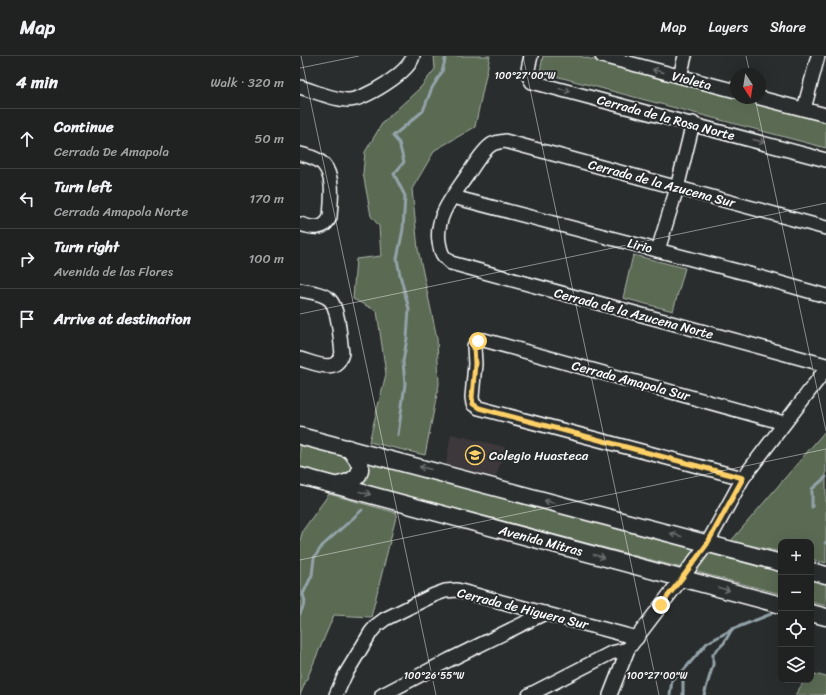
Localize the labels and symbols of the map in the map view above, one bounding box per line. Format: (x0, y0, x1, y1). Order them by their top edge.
street label: Violeta (670, 64, 715, 97)
one-way arrow (651, 66, 664, 74)
text: 100°27'00"W (495, 67, 556, 85)
north arrow (730, 68, 766, 104)
one-way arrow (559, 87, 572, 94)
street label: Cerrada de la Rosa Norte (594, 88, 737, 147)
one-way arrow (752, 138, 765, 146)
street label: Cerrada de la Azucena Sur (586, 153, 739, 214)
street label: Lirio (625, 231, 655, 260)
street label: Cerrada de la Azucena Norte (552, 281, 716, 346)
route start (469, 332, 487, 350)
street label: Cerrada Amapola Sur (569, 354, 693, 407)
school or university icon: Colegio Huasteca (464, 444, 486, 466)
place label: Colegio Huasteca (489, 444, 589, 467)
one-way arrow (418, 464, 431, 471)
one-way arrow (358, 489, 371, 497)
one-way arrow (544, 497, 557, 505)
street label: Avenida Mitras (496, 518, 586, 563)
one-way arrow (669, 531, 682, 538)
one-way arrow (592, 552, 605, 560)
street label: Cerrada de Higuera Sur (455, 581, 591, 636)
one-way arrow (717, 586, 730, 594)
route end (652, 596, 670, 614)
text: 100°26'55"W (404, 667, 465, 685)
text: 100°27'00"W (627, 667, 688, 685)

